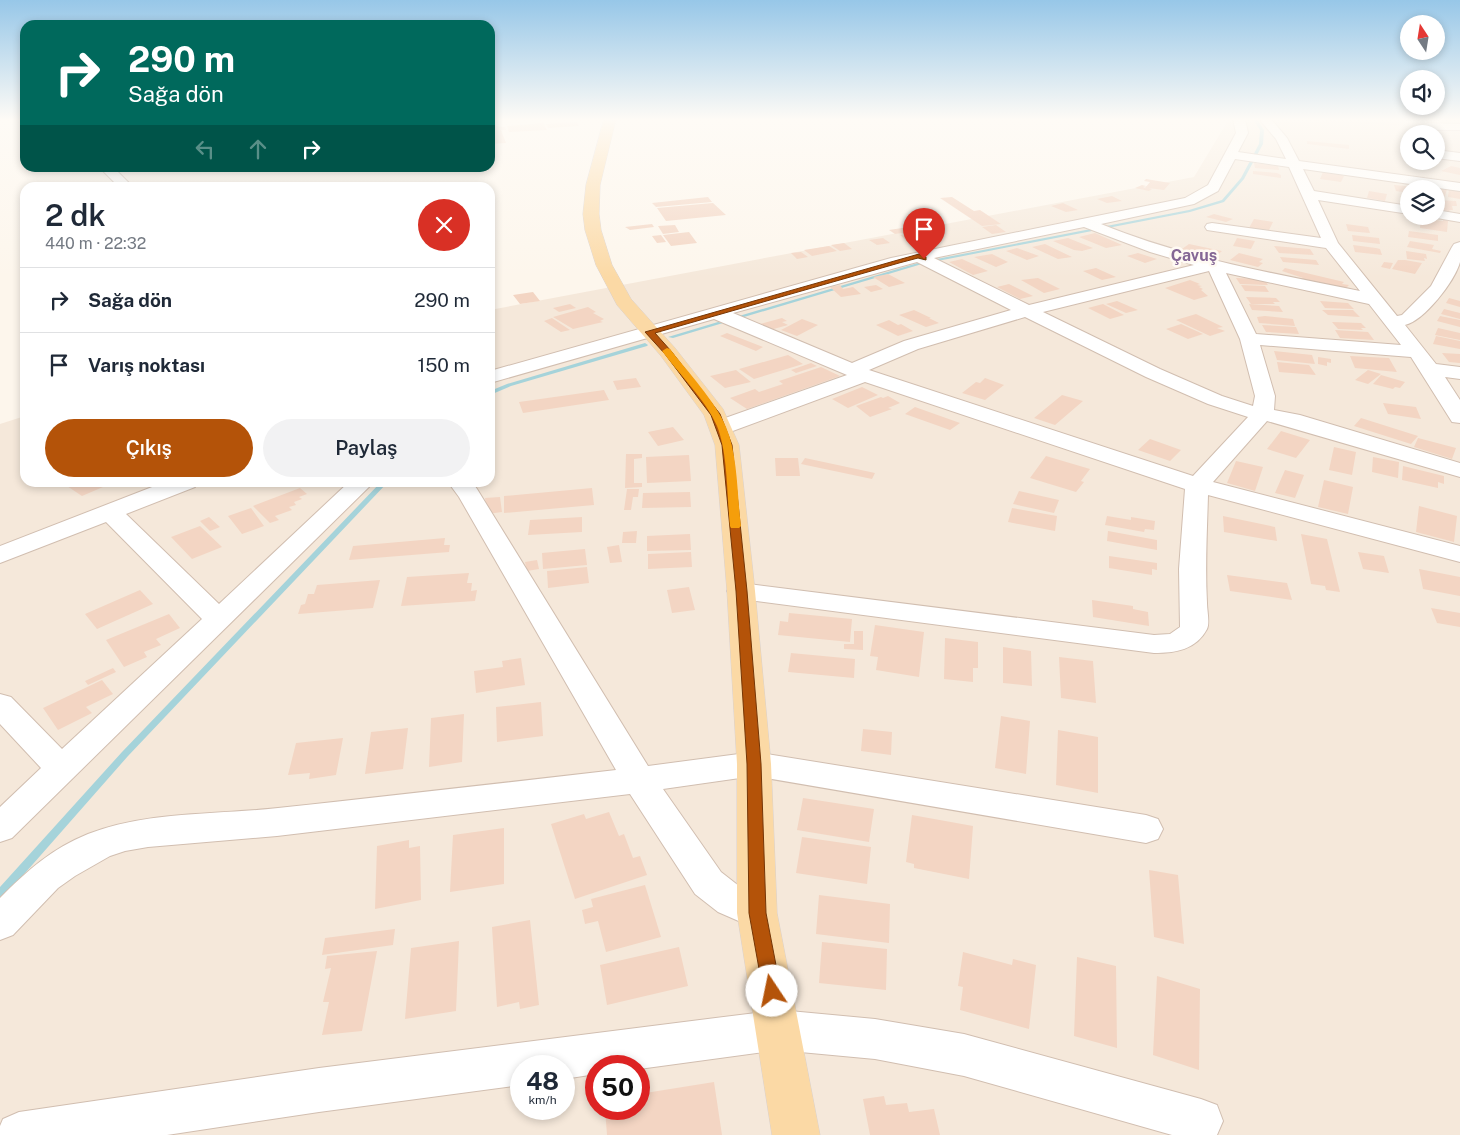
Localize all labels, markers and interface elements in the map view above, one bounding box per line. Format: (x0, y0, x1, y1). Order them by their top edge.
north arrow (1400, 15, 1445, 60)
map controls (1400, 15, 1445, 225)
text: 290 m (128, 39, 235, 80)
icon: right (45, 40, 110, 105)
button: sound (1400, 70, 1445, 115)
text: Sağa dön (128, 81, 224, 107)
button: search (1400, 125, 1445, 170)
icon: left (191, 135, 219, 163)
icon: ahead (244, 135, 272, 163)
icon: right (297, 135, 325, 163)
button: layers (1400, 180, 1445, 225)
text: 2 dk (45, 197, 106, 233)
button: close (418, 199, 470, 251)
pin (903, 208, 945, 259)
icon: arrive (910, 215, 938, 243)
text: 440 m · 22:32 (45, 234, 146, 253)
district label: Çavuş (1171, 246, 1217, 265)
icon: right (45, 286, 73, 314)
text: Sağa dön (88, 289, 172, 311)
text: 290 m (414, 289, 470, 311)
icon: arrive (45, 351, 73, 379)
text: Varış noktası (88, 354, 205, 376)
text: 150 m (417, 354, 470, 376)
button: Çıkış (45, 419, 253, 477)
button: Paylaş (263, 419, 470, 477)
position arrow (745, 964, 797, 1016)
speed limit sign: 50 (585, 1055, 650, 1120)
text: 48 (526, 1066, 559, 1096)
text: km/h (528, 1093, 557, 1107)

